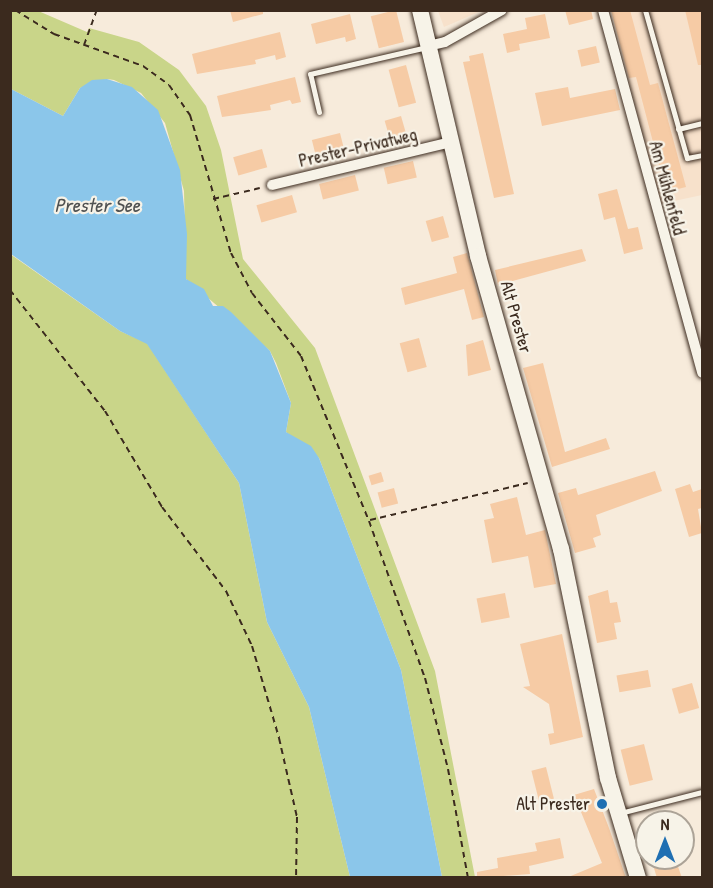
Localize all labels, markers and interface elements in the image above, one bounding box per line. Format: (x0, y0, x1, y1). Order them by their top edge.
street label: Prester-Privatweg (297, 124, 419, 172)
street label: Am Mühlenfeld (644, 139, 690, 237)
water label: Prester See (54, 192, 140, 216)
street label: Alt Prester (495, 279, 537, 355)
place label: Alt Prester (516, 793, 590, 815)
marker: Alt Prester (595, 797, 609, 811)
north arrow (635, 810, 695, 870)
text: N (661, 813, 669, 835)

